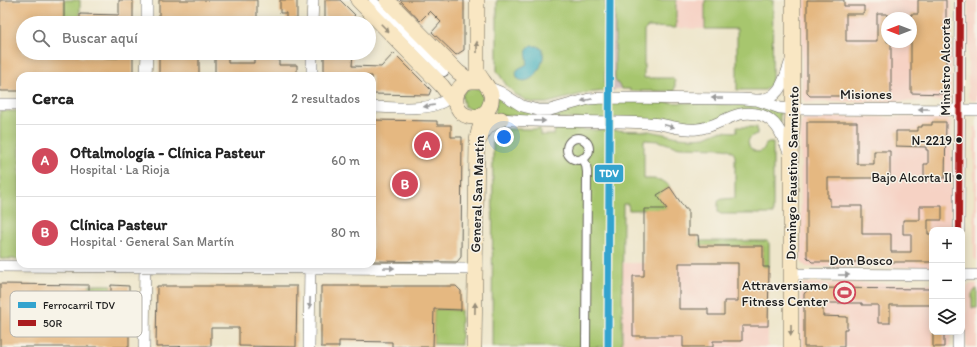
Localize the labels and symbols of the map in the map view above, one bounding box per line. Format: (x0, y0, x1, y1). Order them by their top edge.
north arrow (881, 12, 917, 48)
street label: Ministro Alcorta (937, 18, 954, 116)
one-way arrow (380, 23, 390, 33)
one-way arrow (474, 40, 480, 53)
street label: Domingo Faustino Sarmiento (782, 86, 803, 260)
street label: Misiones (840, 86, 892, 103)
one-way arrow (710, 95, 723, 101)
one-way arrow (581, 97, 594, 103)
one-way arrow (423, 103, 435, 109)
one-way arrow (918, 106, 930, 113)
one-way arrow (534, 118, 546, 125)
one-way arrow (664, 123, 676, 129)
your location (494, 127, 514, 147)
pin: A (414, 130, 440, 160)
place label: N-2219 (912, 133, 952, 148)
street label: General San Martín (467, 135, 488, 253)
marker: N-2219 (954, 135, 964, 145)
line badge: TDV (594, 164, 624, 183)
text: TDV (598, 167, 619, 180)
pin: B (392, 169, 418, 199)
place label: Bajo Alcorta II (871, 170, 952, 185)
marker: Bajo Alcorta II (954, 172, 964, 182)
street label: Don Bosco (829, 252, 893, 269)
one-way arrow (383, 265, 396, 271)
one-way arrow (838, 272, 851, 278)
place label: Attraversiamo Fitness Center (741, 277, 828, 310)
sports icon: Attraversiamo Fitness Center (831, 280, 857, 306)
legend (10, 291, 142, 337)
one-way arrow (307, 297, 313, 310)
text: Ferrocarril TDV (43, 299, 116, 312)
one-way arrow (472, 301, 478, 314)
text: 50R (43, 317, 63, 330)
one-way arrow (788, 324, 794, 337)

